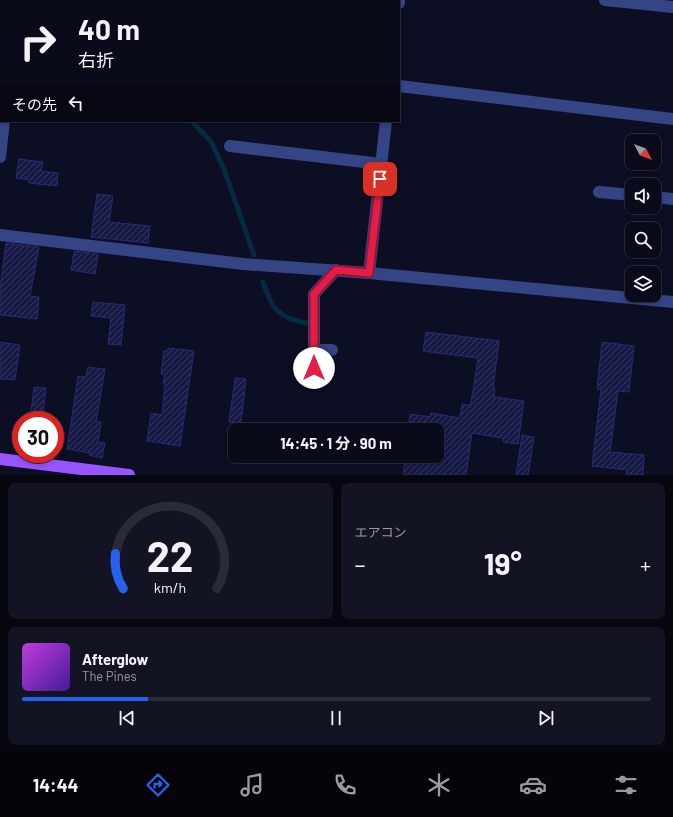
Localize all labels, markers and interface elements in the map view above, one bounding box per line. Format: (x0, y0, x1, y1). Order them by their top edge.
text: 40 m (78, 12, 140, 46)
icon: right (12, 16, 64, 68)
text: 右折 (78, 49, 114, 71)
icon: left (65, 92, 87, 114)
text: その先 (12, 95, 57, 113)
north arrow (625, 134, 661, 170)
map controls (625, 134, 661, 302)
pin (363, 162, 397, 196)
icon: arrive (369, 168, 391, 190)
button: sound (625, 178, 661, 214)
button: search (625, 222, 661, 258)
button: layers (625, 266, 661, 302)
position arrow (293, 347, 335, 389)
speed limit sign: 30 (12, 411, 64, 463)
text: 14:45 · 1 分 · 90 m (280, 434, 392, 452)
text: エアコン (355, 524, 407, 540)
text: 22 (147, 530, 194, 580)
text: 19° (484, 545, 522, 581)
text: − (355, 551, 366, 577)
text: + (640, 551, 651, 577)
text: km/h (154, 579, 186, 596)
text: Afterglow (82, 650, 148, 668)
text: The Pines (82, 668, 137, 684)
icon: previous (116, 707, 138, 729)
icon: pause (325, 707, 347, 729)
icon: next (535, 707, 557, 729)
icon: directions (144, 771, 172, 799)
icon: music (238, 771, 266, 799)
icon: phone (331, 771, 359, 799)
icon: climate (425, 771, 453, 799)
icon: car (519, 771, 547, 799)
icon: filters (612, 771, 640, 799)
text: 14:44 (33, 774, 78, 796)

